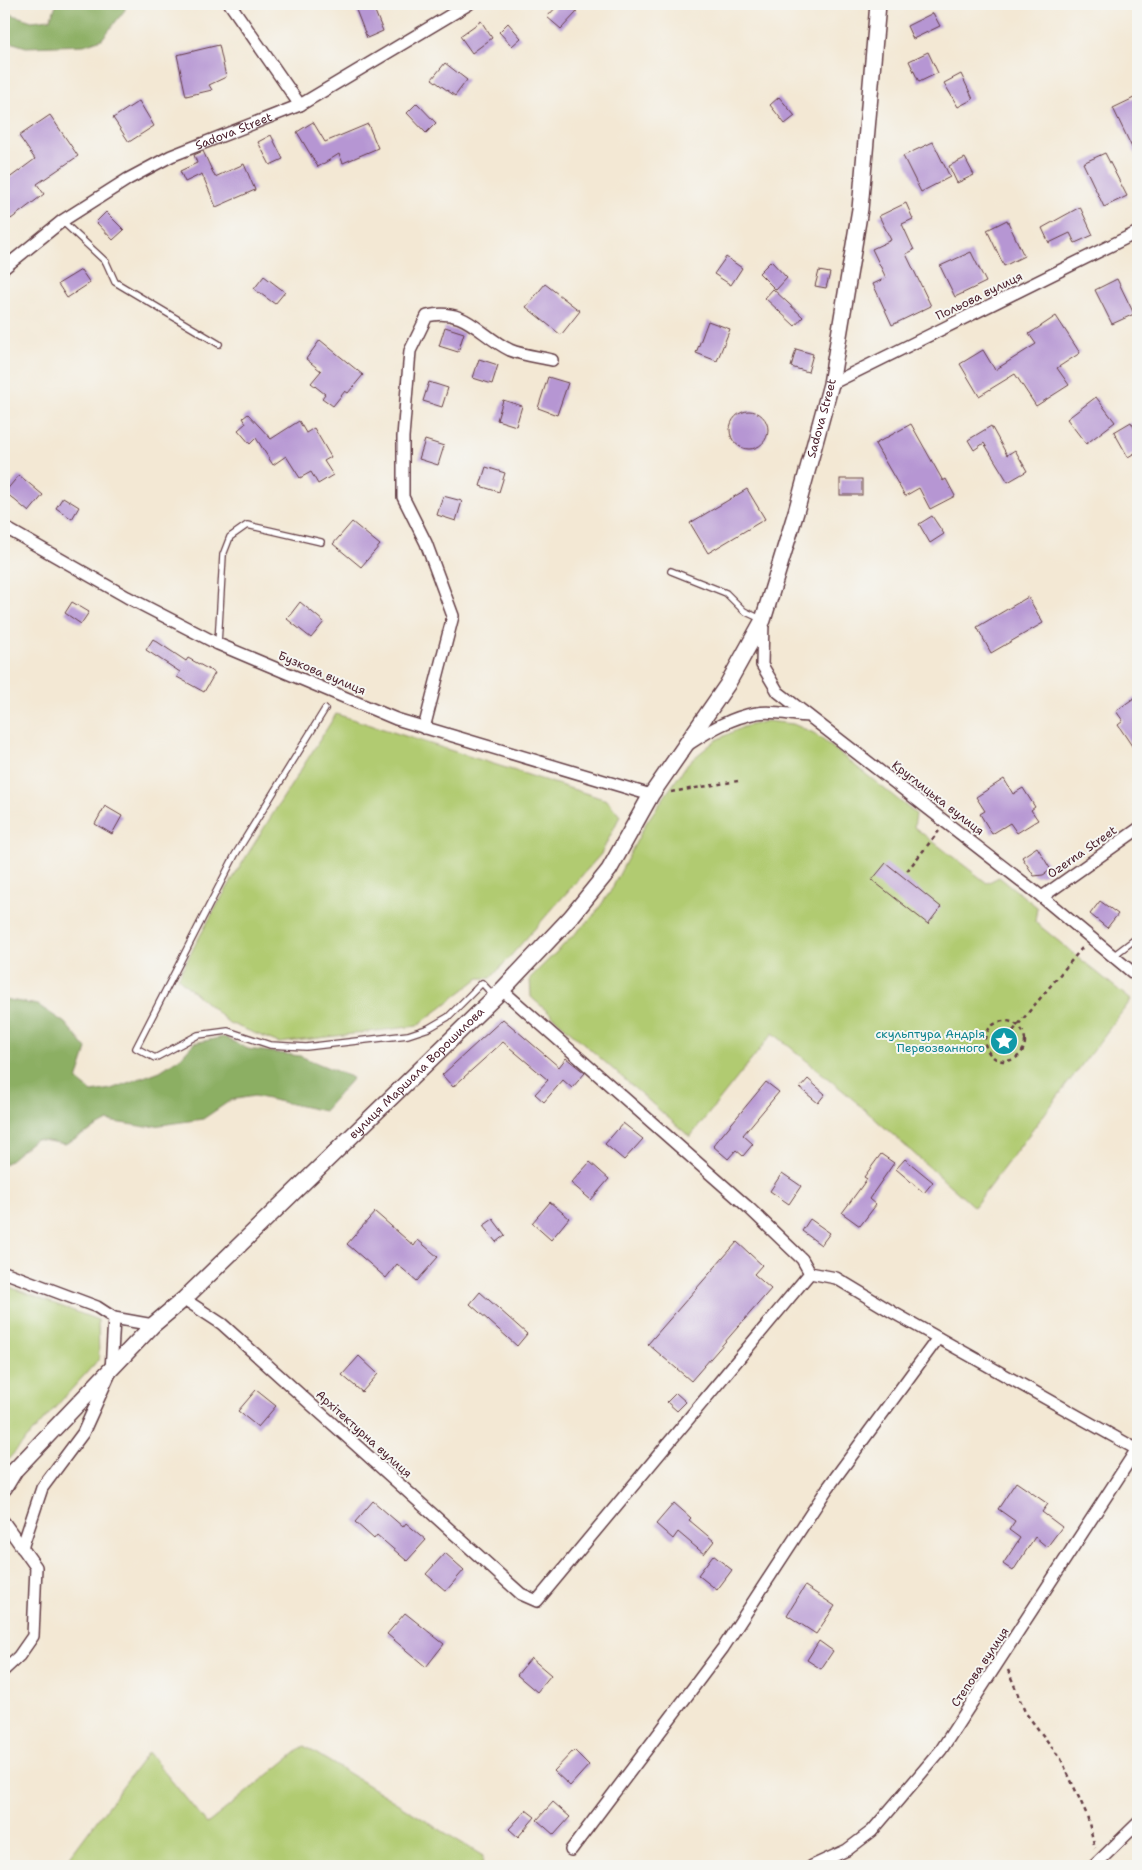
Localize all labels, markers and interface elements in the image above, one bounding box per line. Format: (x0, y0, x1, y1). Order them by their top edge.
street label: Sadova Street (193, 109, 275, 154)
street label: Польова вулиця (933, 268, 1025, 324)
street label: Sadova Street (803, 378, 840, 460)
street label: Бузкова вулиця (276, 647, 368, 699)
street label: Круглицька вулиця (889, 757, 987, 839)
street label: Ozerna Street (1044, 822, 1120, 882)
street label: вулиця Маршала Ворошилова (346, 1003, 488, 1142)
place label: скульптура Андрія Первозванного (876, 1026, 985, 1056)
place icon: скульптура Андрія Первозванного (989, 1026, 1019, 1056)
street label: Архітектурна вулиця (313, 1387, 415, 1481)
street label: Степова вулиця (947, 1624, 1013, 1710)

